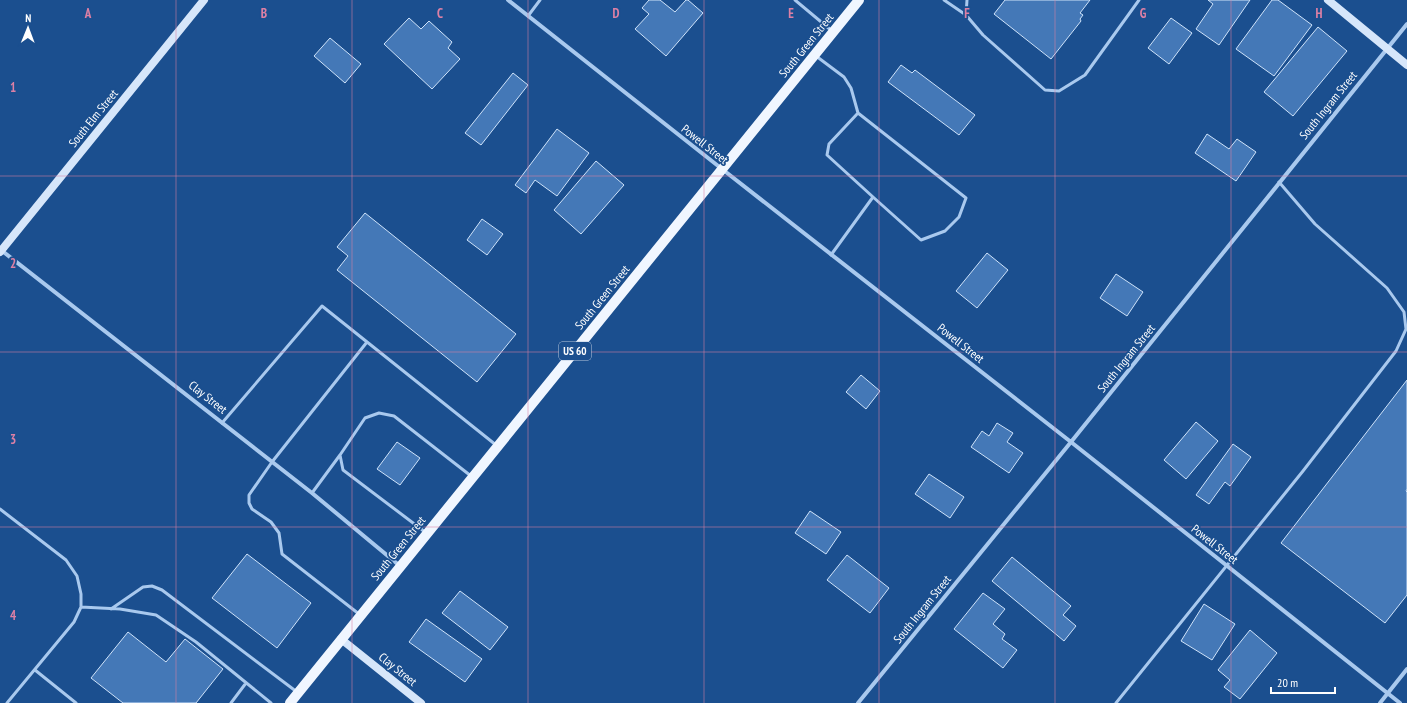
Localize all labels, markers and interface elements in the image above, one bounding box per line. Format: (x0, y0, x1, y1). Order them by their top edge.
text: A (84, 5, 92, 22)
text: B (261, 5, 267, 22)
text: C (437, 5, 443, 22)
text: D (613, 5, 620, 22)
text: E (788, 5, 794, 22)
text: F (964, 5, 970, 22)
text: G (1140, 5, 1147, 22)
text: H (1316, 5, 1323, 22)
north arrow (8, 8, 48, 48)
street label: South Green Street (776, 9, 837, 80)
text: N (25, 11, 31, 25)
street label: South Ingram Street (1296, 67, 1360, 142)
text: 1 (10, 79, 16, 96)
street label: South Elm Street (65, 86, 121, 150)
street label: Powell Street (679, 121, 732, 167)
text: 2 (10, 255, 16, 272)
street label: South Green Street (572, 261, 633, 332)
street label: Powell Street (935, 320, 988, 366)
street label: South Ingram Street (1094, 320, 1158, 395)
road number: US 60 (559, 342, 591, 360)
street label: Clay Street (186, 377, 231, 417)
text: 3 (10, 431, 16, 448)
street label: South Green Street (368, 512, 429, 583)
street label: Powell Street (1189, 521, 1242, 567)
street label: South Ingram Street (890, 571, 954, 646)
text: 4 (10, 607, 17, 624)
street label: Clay Street (376, 649, 421, 689)
scale bar (1271, 669, 1335, 695)
text: 20 m (1277, 675, 1298, 690)

